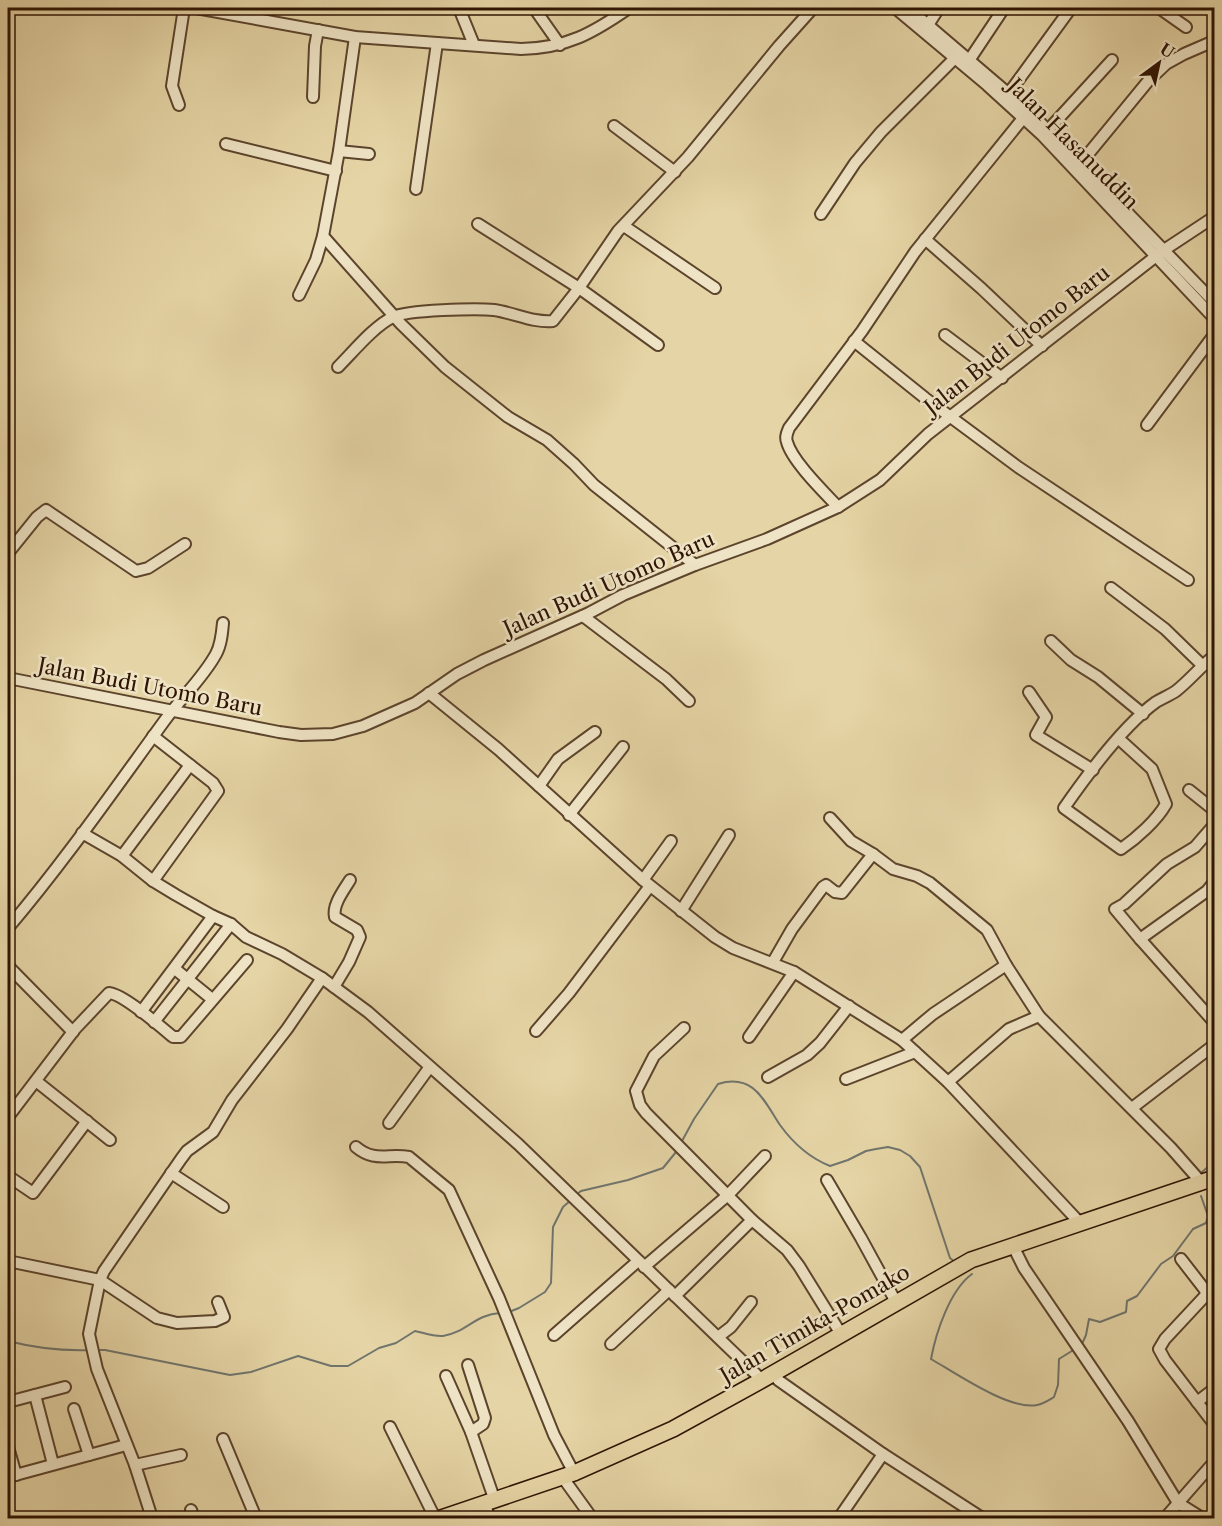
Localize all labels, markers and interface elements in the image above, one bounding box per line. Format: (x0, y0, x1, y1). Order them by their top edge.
north arrow (1129, 33, 1189, 93)
text: U (1156, 38, 1178, 62)
street label: Jalan Hasanuddin (1001, 71, 1144, 214)
street label: Jalan Budi Utomo Baru (917, 259, 1114, 422)
street label: Jalan Budi Utomo Baru (497, 526, 718, 643)
street label: Jalan Budi Utomo Baru (33, 652, 265, 721)
street label: Jalan Timika-Pomako (713, 1259, 914, 1390)

